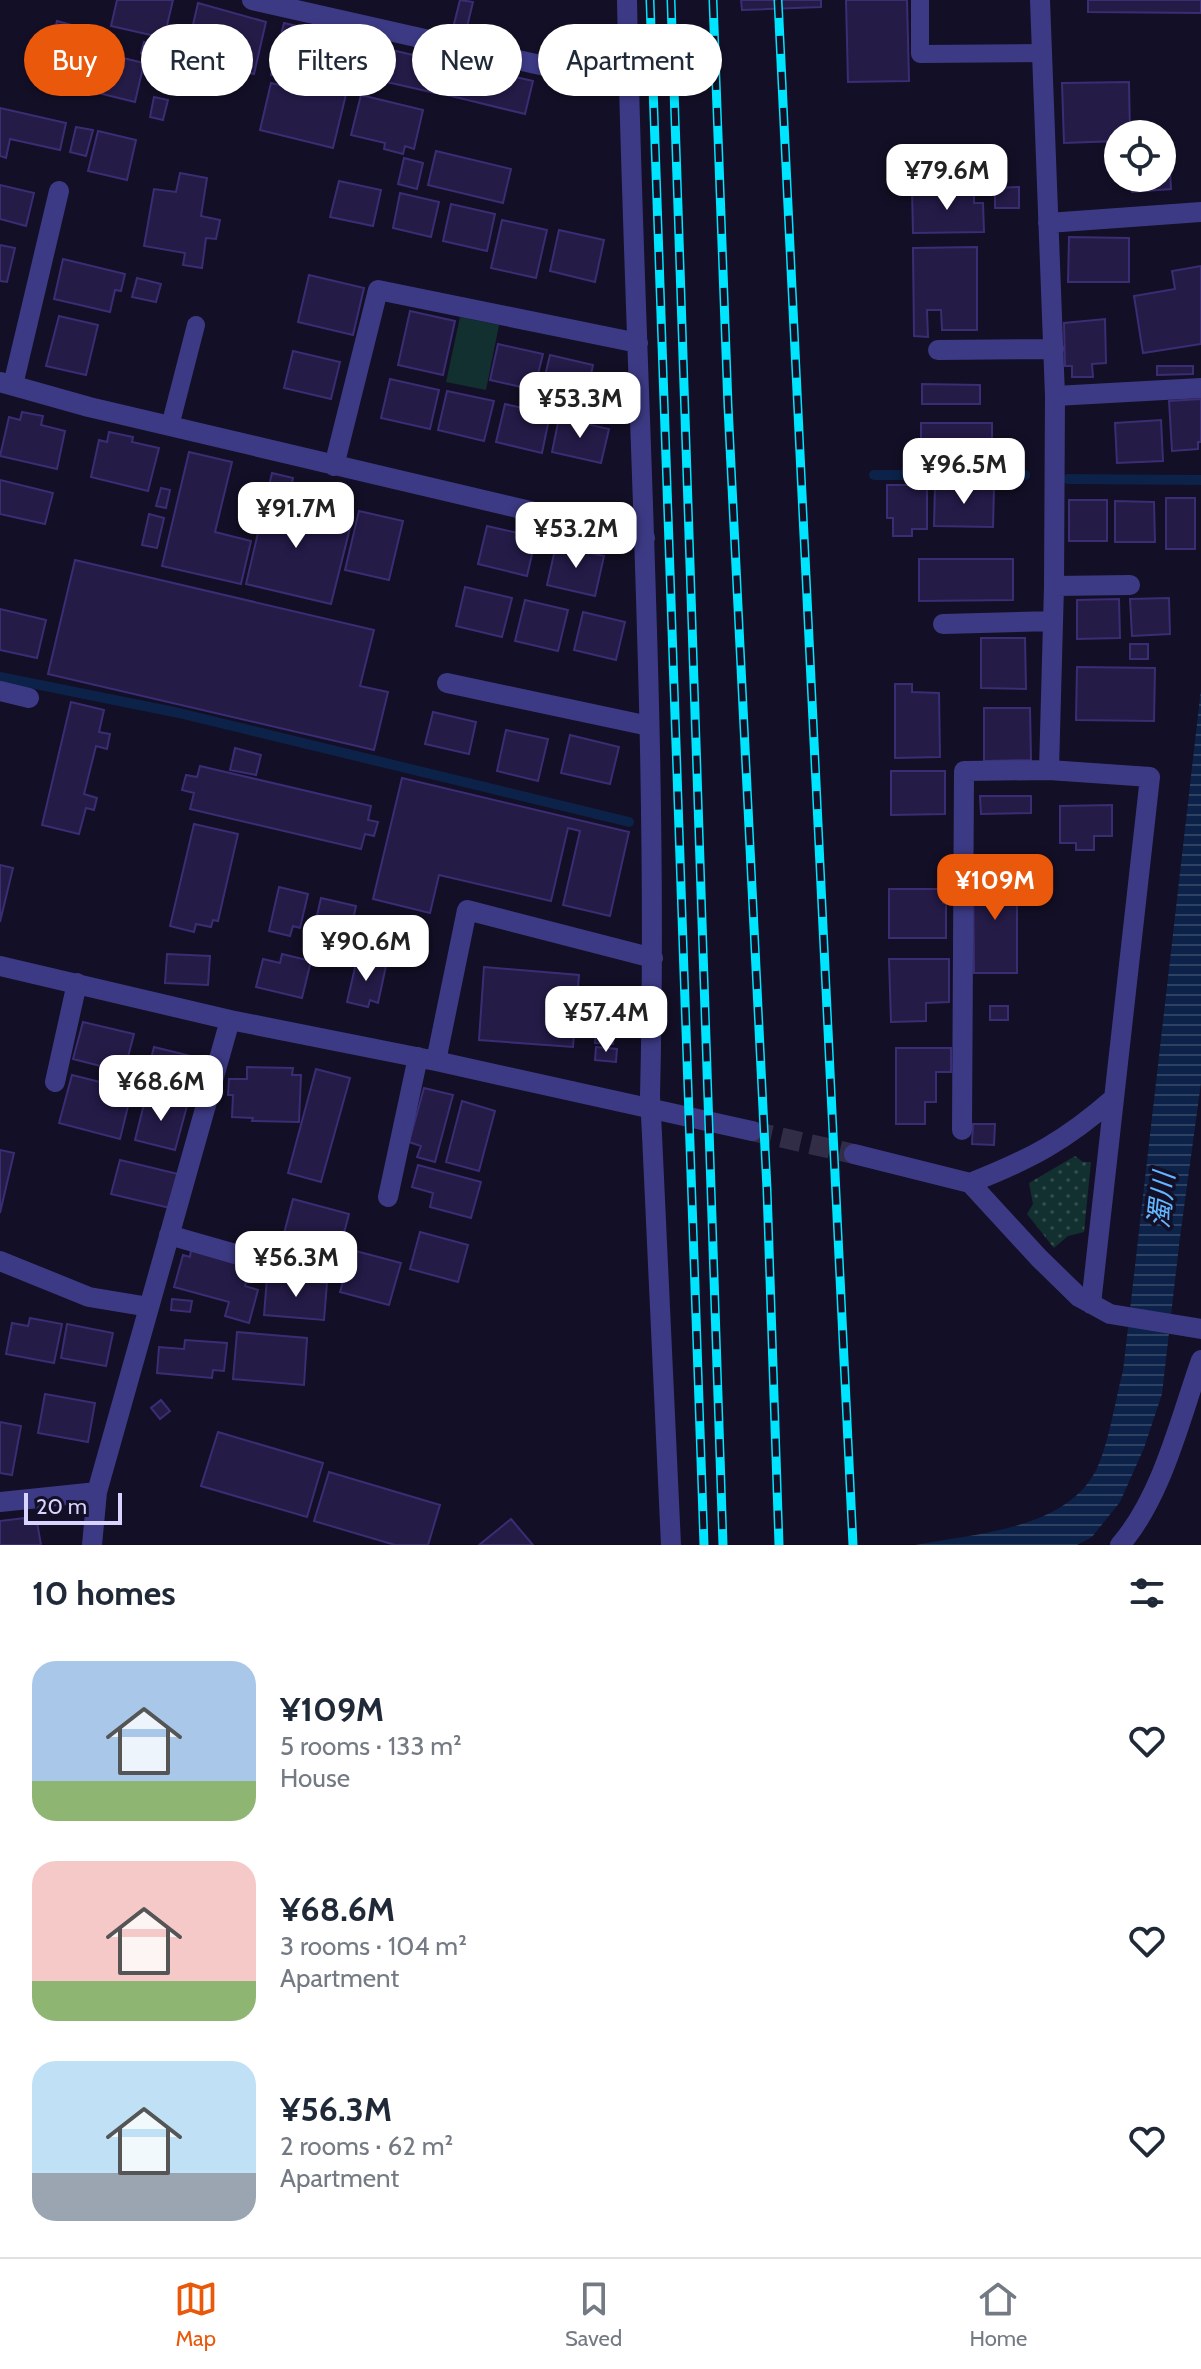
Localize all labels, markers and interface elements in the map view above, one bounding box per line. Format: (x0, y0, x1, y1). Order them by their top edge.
chip: Buy (24, 24, 125, 96)
chip: Rent (141, 24, 253, 96)
chip: Filters (269, 24, 396, 96)
chip: New (412, 24, 522, 96)
chip: Apartment (538, 24, 722, 96)
map controls (1104, 120, 1176, 192)
button: locate (1104, 120, 1176, 192)
pin: ¥79.6M (882, 144, 1012, 212)
text: ¥79.6M (904, 154, 990, 186)
pin: ¥53.3M (515, 372, 645, 440)
text: ¥53.3M (537, 382, 623, 414)
pin: ¥96.5M (899, 438, 1029, 506)
text: ¥96.5M (921, 448, 1007, 480)
pin: ¥91.7M (231, 482, 361, 550)
text: ¥91.7M (256, 492, 336, 524)
pin: ¥53.2M (511, 502, 641, 570)
text: ¥53.2M (534, 512, 618, 544)
pin: ¥109M (939, 854, 1051, 922)
text: ¥109M (955, 864, 1035, 896)
pin: ¥90.6M (301, 915, 431, 983)
text: ¥90.6M (321, 925, 411, 957)
pin: ¥57.4M (541, 986, 671, 1054)
text: ¥57.4M (563, 996, 649, 1028)
pin: ¥68.6M (96, 1055, 226, 1123)
text: ¥68.6M (117, 1065, 205, 1097)
water label: 濁川 (1141, 1167, 1181, 1230)
pin: ¥56.3M (231, 1231, 361, 1299)
text: ¥56.3M (253, 1241, 339, 1273)
scale bar (24, 1489, 122, 1525)
text: 20 m (36, 1493, 87, 1520)
icon: filters (1125, 1571, 1169, 1615)
text: 10 homes (32, 1572, 176, 1614)
text: ¥109M (280, 1688, 384, 1730)
icon: home (96, 1693, 192, 1789)
icon: heart (1125, 1719, 1169, 1763)
text: 5 rooms · 133 m² (280, 1730, 462, 1762)
text: House (280, 1762, 350, 1794)
text: ¥68.6M (280, 1888, 395, 1930)
icon: home (96, 1893, 192, 1989)
icon: heart (1125, 1919, 1169, 1963)
text: 3 rooms · 104 m² (280, 1930, 467, 1962)
text: Apartment (280, 1962, 399, 1994)
text: ¥56.3M (280, 2088, 392, 2130)
icon: home (96, 2093, 192, 2189)
icon: heart (1125, 2119, 1169, 2163)
text: 2 rooms · 62 m² (280, 2130, 453, 2162)
text: Apartment (280, 2162, 399, 2194)
tab: Map (174, 2277, 218, 2352)
tab: Saved (565, 2277, 622, 2352)
tab: Home (969, 2277, 1027, 2352)

